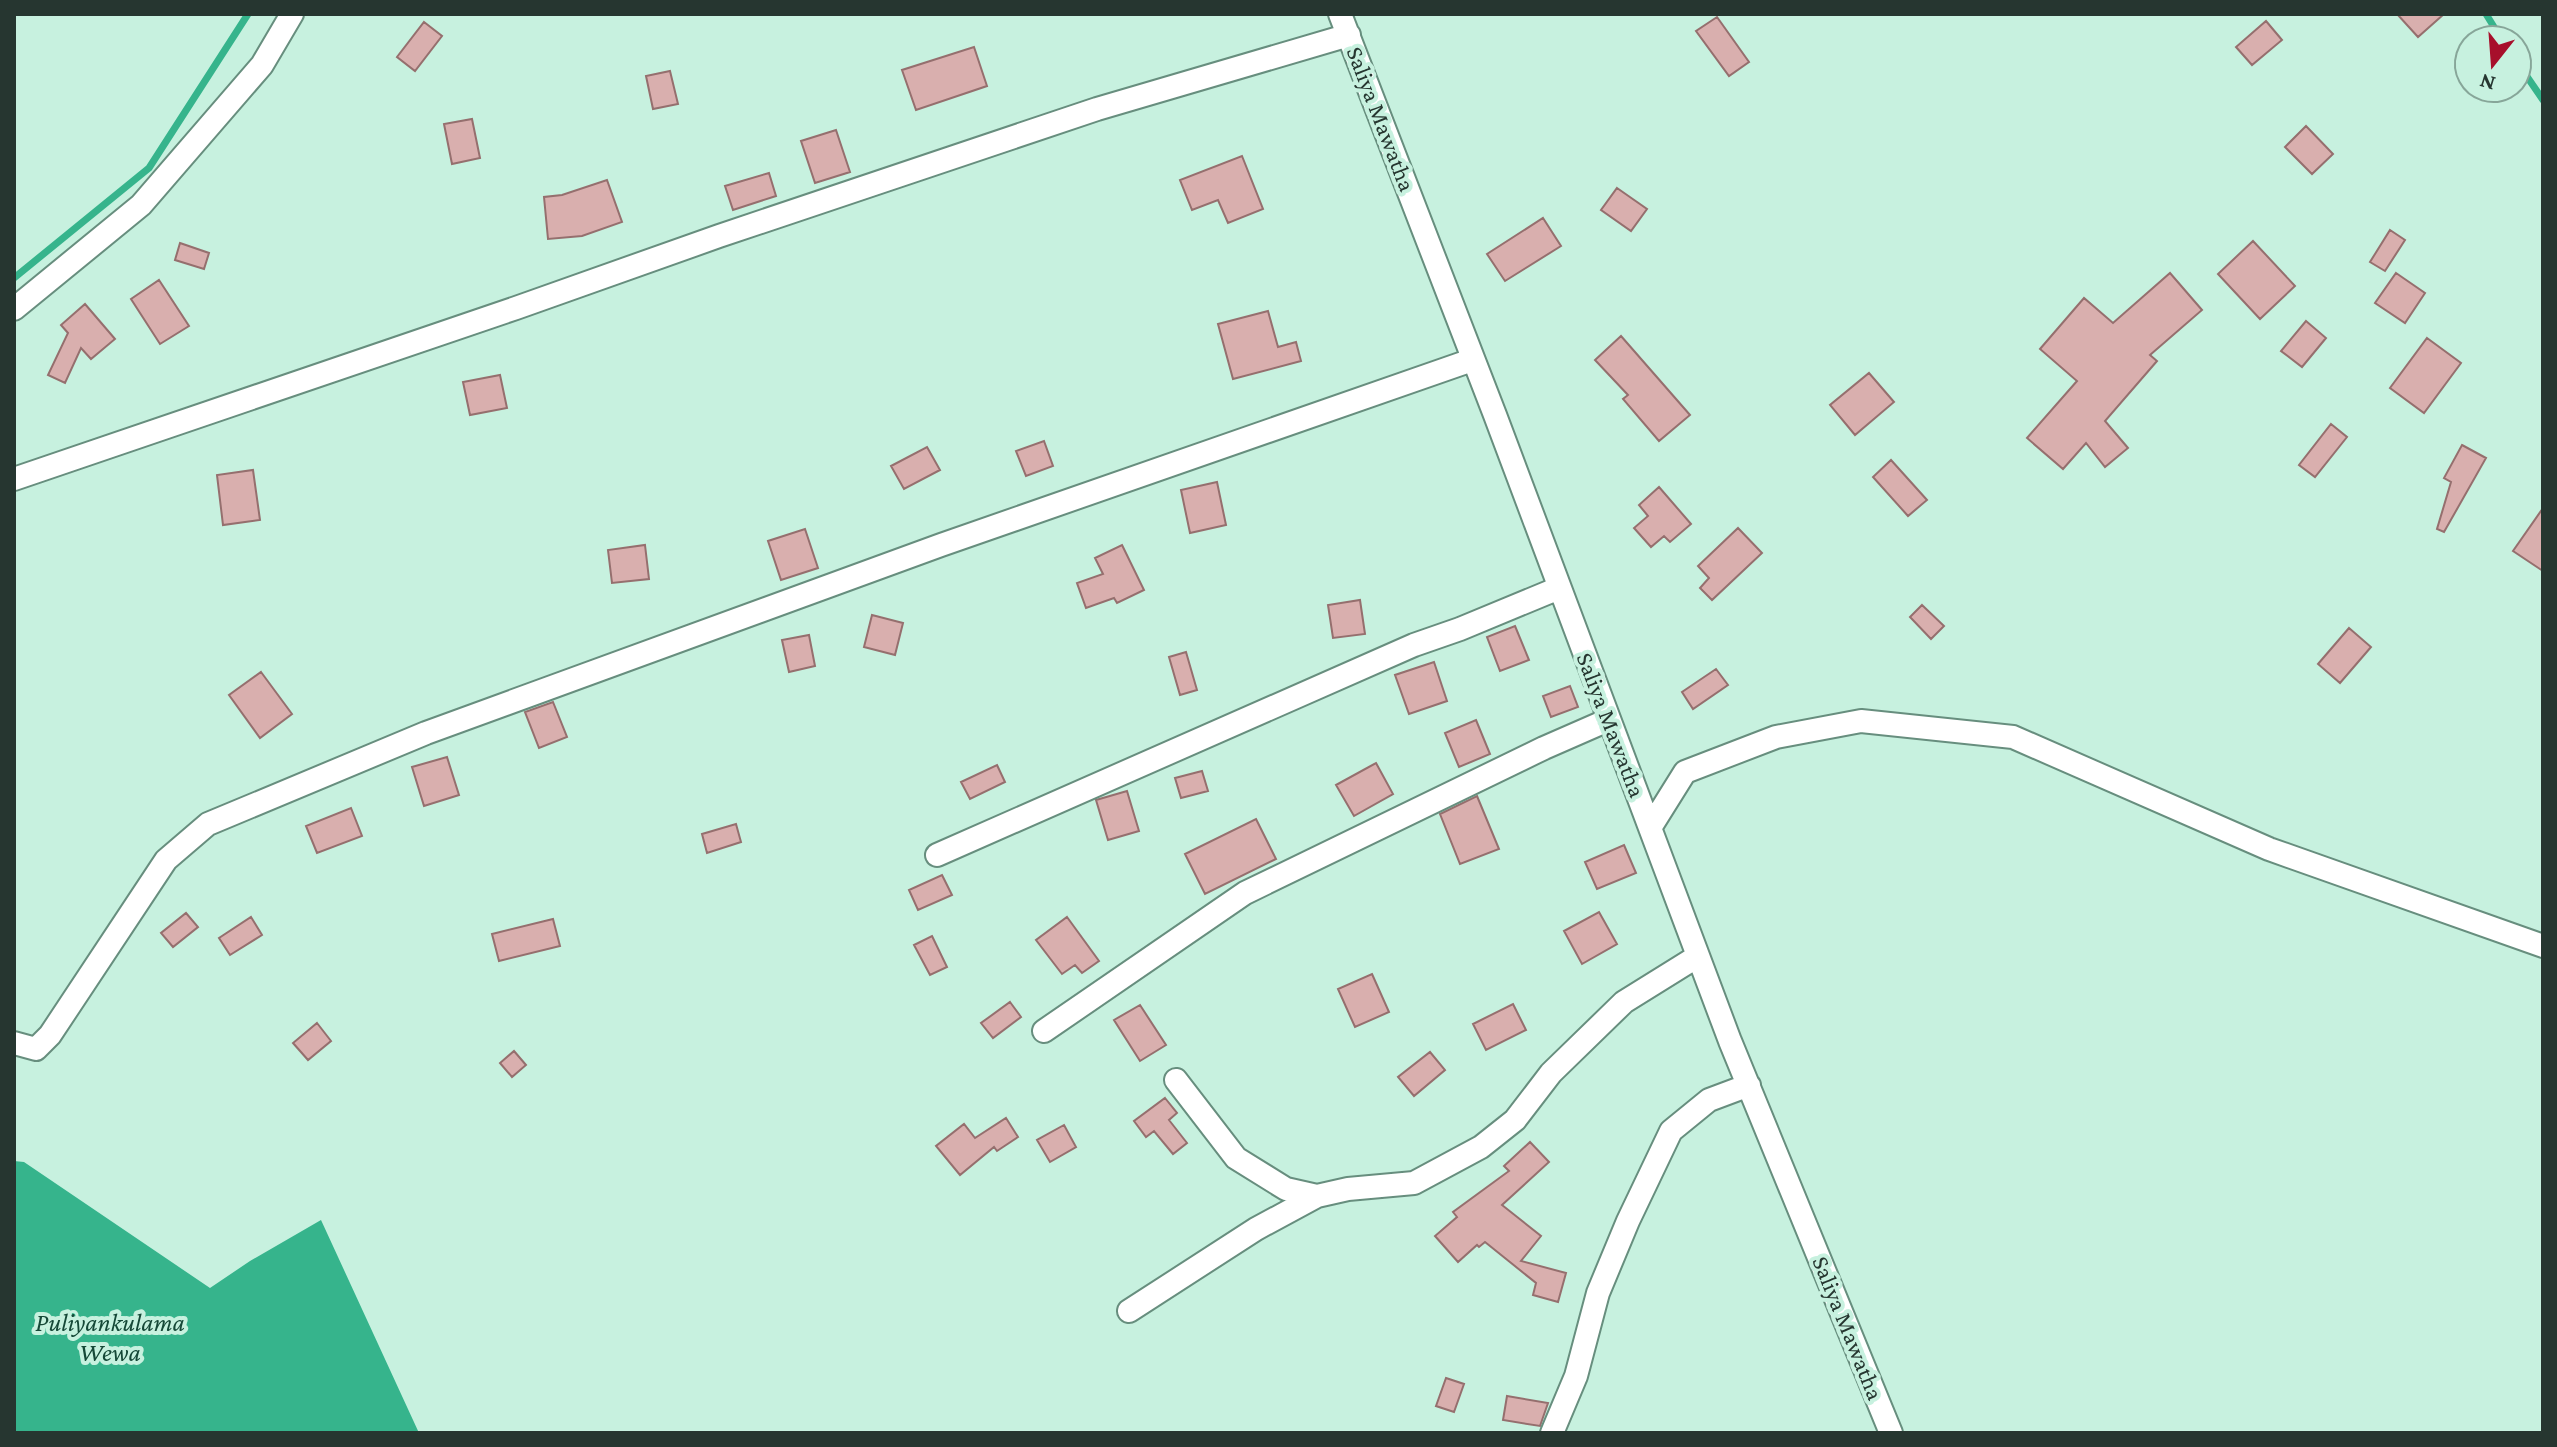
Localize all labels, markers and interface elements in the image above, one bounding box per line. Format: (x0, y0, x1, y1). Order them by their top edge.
north arrow (2453, 24, 2533, 104)
street label: Saliya Mawatha (1341, 43, 1421, 195)
text: N (2476, 69, 2498, 97)
street label: Saliya Mawatha (1571, 649, 1651, 801)
street label: Saliya Mawatha (1807, 1252, 1890, 1404)
water label: Puliyankulama Wewa (35, 1308, 185, 1367)

